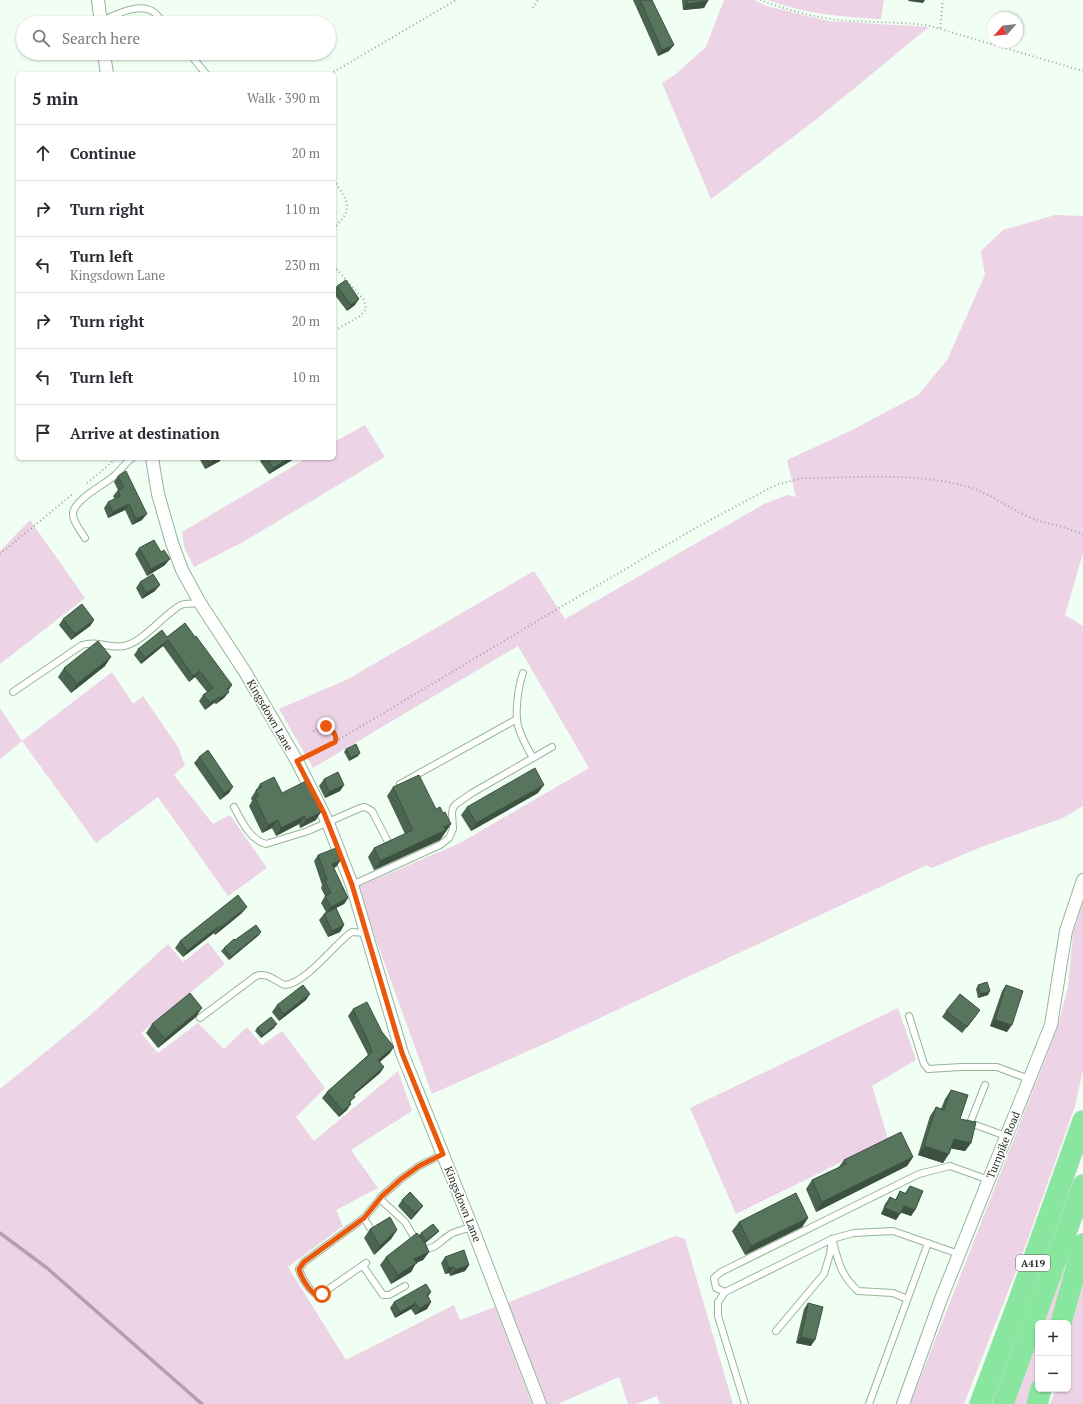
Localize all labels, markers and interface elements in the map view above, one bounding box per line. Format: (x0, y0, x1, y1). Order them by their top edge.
north arrow (987, 12, 1023, 48)
search box (16, 16, 336, 60)
icon: search (30, 27, 52, 49)
text: Search here (62, 28, 140, 48)
text: 5 min (32, 87, 79, 110)
text: Walk · 390 m (247, 89, 320, 107)
icon: ahead (32, 142, 54, 164)
text: Continue (70, 143, 136, 163)
text: 20 m (292, 144, 320, 162)
icon: right (32, 198, 54, 220)
text: Turn right (70, 199, 145, 219)
text: 110 m (285, 200, 320, 218)
text: Turn left (70, 246, 134, 266)
icon: left (32, 254, 54, 276)
text: 230 m (285, 256, 320, 274)
text: Kingsdown Lane (70, 266, 165, 284)
icon: right (32, 310, 54, 332)
text: Turn right (70, 311, 145, 331)
text: 20 m (292, 312, 320, 330)
icon: left (32, 366, 54, 388)
text: Turn left (70, 367, 134, 387)
text: 10 m (292, 368, 320, 386)
icon: arrive (32, 422, 54, 444)
text: Arrive at destination (70, 423, 220, 443)
street label: Kingsdown Lane (244, 677, 296, 754)
route end (317, 717, 335, 735)
street label: Turnpike Road (983, 1109, 1023, 1181)
street label: Kingsdown Lane (441, 1164, 485, 1244)
road number: A419 (1016, 1255, 1050, 1271)
route start (313, 1285, 331, 1303)
map controls (1035, 1320, 1071, 1392)
button: + (1035, 1320, 1071, 1356)
button: − (1035, 1356, 1071, 1392)

